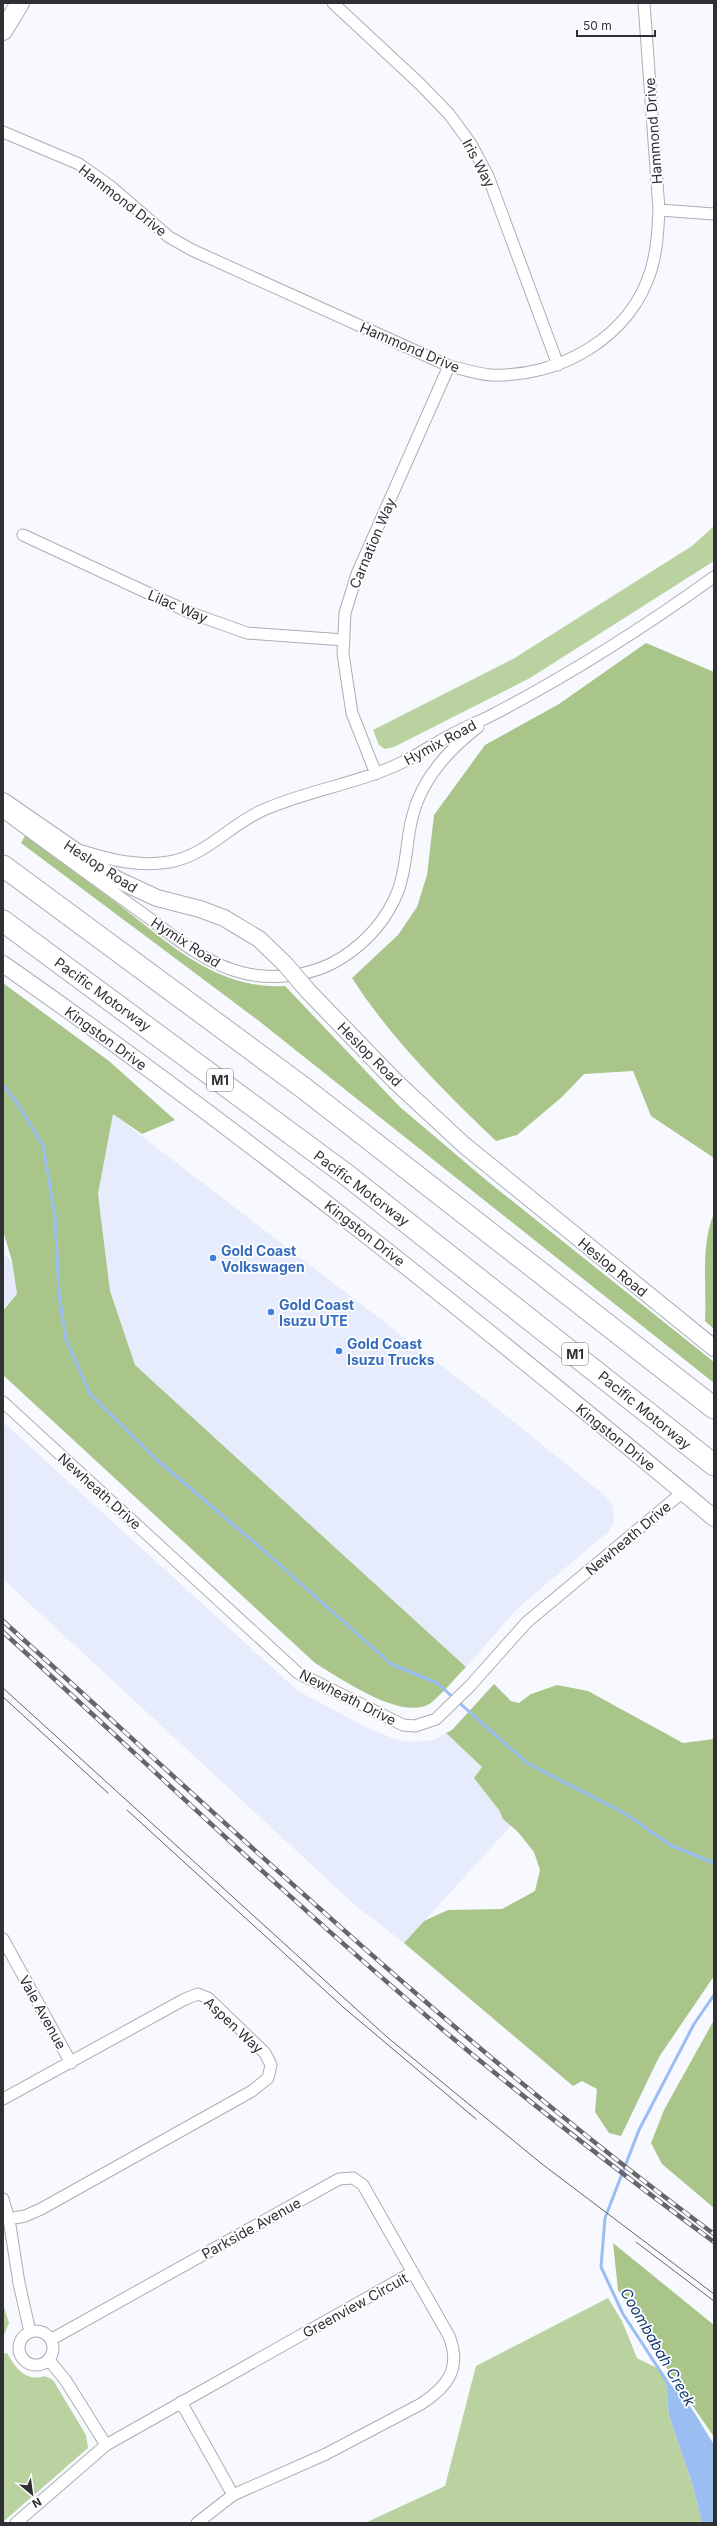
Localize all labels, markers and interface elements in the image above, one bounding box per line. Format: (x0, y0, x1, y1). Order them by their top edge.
scale bar (577, 12, 655, 38)
text: 50 m (583, 18, 612, 33)
street label: Hammond Drive (641, 77, 665, 185)
street label: Iris Way (459, 136, 499, 190)
street label: Hammond Drive (76, 160, 170, 240)
street label: Hammond Drive (358, 318, 462, 376)
street label: Carnation Way (345, 495, 399, 591)
street label: Lilac Way (146, 586, 210, 626)
street label: Hymix Road (401, 716, 479, 768)
street label: Heslop Road (61, 836, 141, 896)
street label: Hymix Road (148, 913, 224, 971)
street label: Pacific Motorway (52, 953, 155, 1035)
street label: Kingston Drive (62, 1003, 150, 1073)
street label: Heslop Road (334, 1018, 406, 1090)
road number: M1 (207, 1069, 233, 1091)
street label: Pacific Motorway (311, 1147, 413, 1229)
street label: Kingston Drive (322, 1196, 408, 1270)
street label: Heslop Road (575, 1234, 651, 1300)
place label: Gold Coast Volkswagen (221, 1242, 305, 1275)
marker: Gold Coast Volkswagen (208, 1253, 218, 1263)
place label: Gold Coast Isuzu UTE (279, 1296, 354, 1329)
marker: Gold Coast Isuzu UTE (266, 1307, 276, 1317)
place label: Gold Coast Isuzu Trucks (347, 1335, 435, 1368)
road number: M1 (562, 1343, 588, 1365)
marker: Gold Coast Isuzu Trucks (334, 1346, 344, 1356)
street label: Pacific Motorway (595, 1367, 695, 1453)
street label: Kingston Drive (573, 1400, 659, 1474)
street label: Newheath Drive (55, 1449, 145, 1533)
street label: Newheath Drive (582, 1497, 674, 1579)
street label: Newheath Drive (297, 1665, 399, 1729)
street label: Vale Avenue (16, 1972, 70, 2052)
street label: Aspen Way (201, 1993, 267, 2057)
street label: Parkside Avenue (199, 2194, 303, 2262)
street label: Greenview Circuit (300, 2269, 411, 2341)
water label: Coombabah Creek (616, 2284, 700, 2410)
north arrow (12, 2474, 52, 2514)
text: N (30, 2495, 44, 2511)

